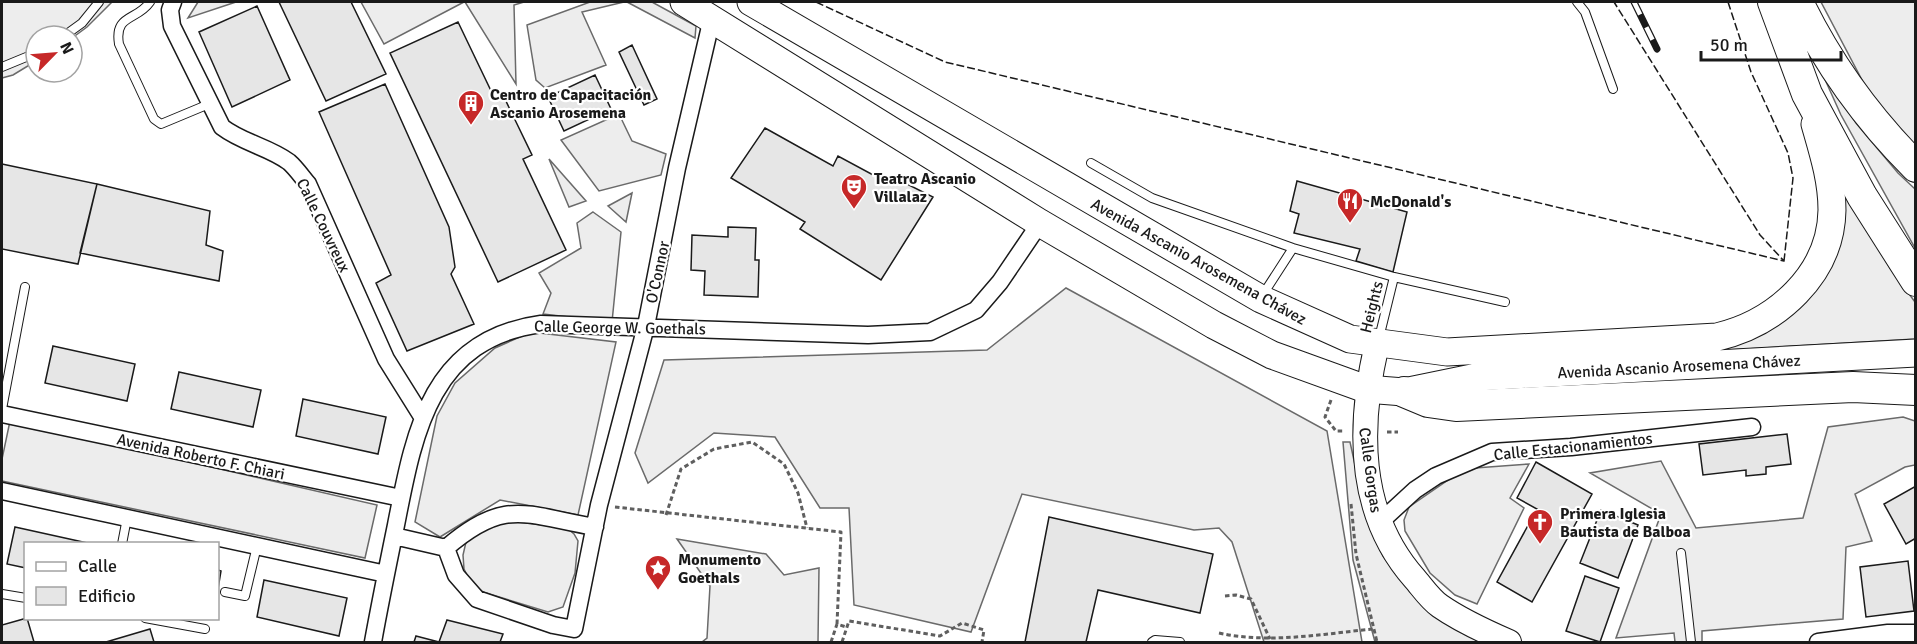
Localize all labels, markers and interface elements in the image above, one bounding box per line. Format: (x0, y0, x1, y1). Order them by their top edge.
north arrow (24, 24, 84, 84)
scale bar (1701, 24, 1840, 62)
text: 50 m (1710, 34, 1748, 56)
text: N (55, 39, 78, 57)
place label: Centro de Capacitación Ascanio Arosemena (490, 85, 652, 123)
building icon: Centro de Capacitación Ascanio Arosemena (456, 88, 486, 126)
place label: Teatro Ascanio Villalaz (874, 169, 976, 207)
theatre icon: Teatro Ascanio Villalaz (839, 172, 869, 210)
street label: Calle Couvreux (292, 175, 355, 276)
restaurant icon: McDonald's (1335, 186, 1365, 224)
place label: McDonald's (1370, 192, 1451, 212)
street label: Avenida Ascanio Arosemena Chávez (1087, 194, 1310, 330)
street label: O'Connor (642, 239, 674, 305)
street label: Heights (1356, 279, 1388, 335)
street label: Calle George W. Goethals (534, 317, 706, 339)
street label: Avenida Ascanio Arosemena Chávez (1557, 351, 1801, 383)
street label: Calle Gorgas (1354, 426, 1386, 514)
street label: Avenida Roberto F. Chiari (115, 429, 287, 485)
street label: Calle Estacionamientos (1493, 429, 1654, 465)
place label: Primera Iglesia Bautista de Balboa (1560, 504, 1691, 542)
church icon: Primera Iglesia Bautista de Balboa (1525, 507, 1555, 545)
legend (24, 542, 219, 620)
place label: Monumento Goethals (678, 550, 761, 588)
place icon: Monumento Goethals (643, 553, 673, 591)
text: Calle (78, 555, 117, 577)
text: Edificio (78, 585, 136, 607)

